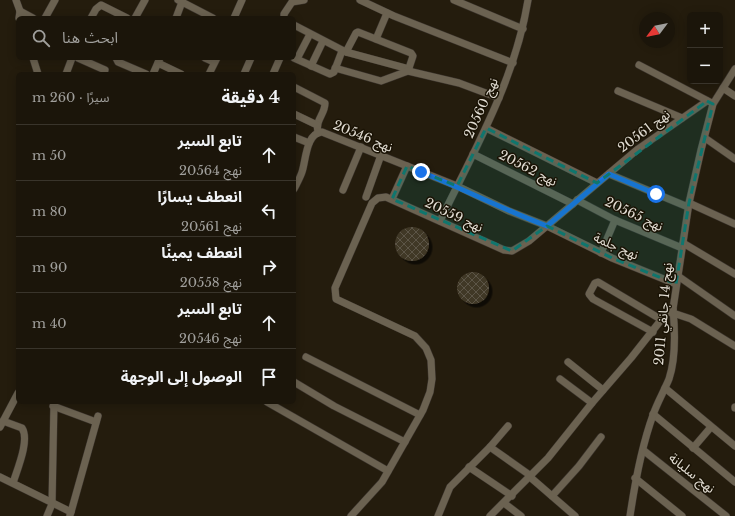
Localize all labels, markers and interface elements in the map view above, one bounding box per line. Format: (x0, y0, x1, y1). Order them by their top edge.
north arrow (639, 12, 675, 48)
map controls (687, 12, 723, 84)
button: + (687, 12, 723, 48)
search box (16, 16, 296, 60)
icon: search (30, 27, 52, 49)
text: ابحث هنا (62, 28, 118, 47)
button: − (687, 48, 723, 84)
street label: نهج 20560 (460, 75, 504, 142)
text: 4 دقيقة (221, 87, 280, 108)
text: سيرًا · 260 m (32, 89, 109, 106)
street label: نهج 20561 (614, 106, 675, 158)
street label: نهج 20546 (330, 116, 395, 158)
text: تابع السير (178, 131, 242, 150)
icon: ahead (258, 144, 280, 166)
street label: نهج 20562 (495, 146, 560, 192)
text: 50 m (32, 147, 66, 164)
text: نهج 20564 (179, 162, 242, 179)
route end (412, 163, 430, 181)
route start (647, 185, 665, 203)
text: انعطف يسارًا (157, 187, 242, 206)
street label: نهج 20565 (601, 193, 666, 237)
street label: نهج 20559 (421, 194, 486, 238)
icon: left (258, 200, 280, 222)
text: 80 m (32, 203, 67, 220)
text: نهج 20561 (181, 218, 242, 235)
street label: نهج جلمة (590, 229, 641, 265)
text: انعطف يمينًا (161, 243, 242, 262)
icon: right (258, 256, 280, 278)
text: 90 m (32, 259, 67, 276)
street label: نهج 14 جانفي 2011 (650, 262, 678, 366)
text: نهج 20558 (180, 274, 242, 291)
text: تابع السير (178, 299, 242, 318)
icon: ahead (258, 312, 280, 334)
text: 40 m (32, 315, 67, 332)
text: نهج 20546 (179, 330, 242, 347)
icon: arrive (258, 366, 280, 388)
text: الوصول إلى الوجهة (121, 367, 242, 386)
street label: نهج سليانة (664, 449, 719, 498)

